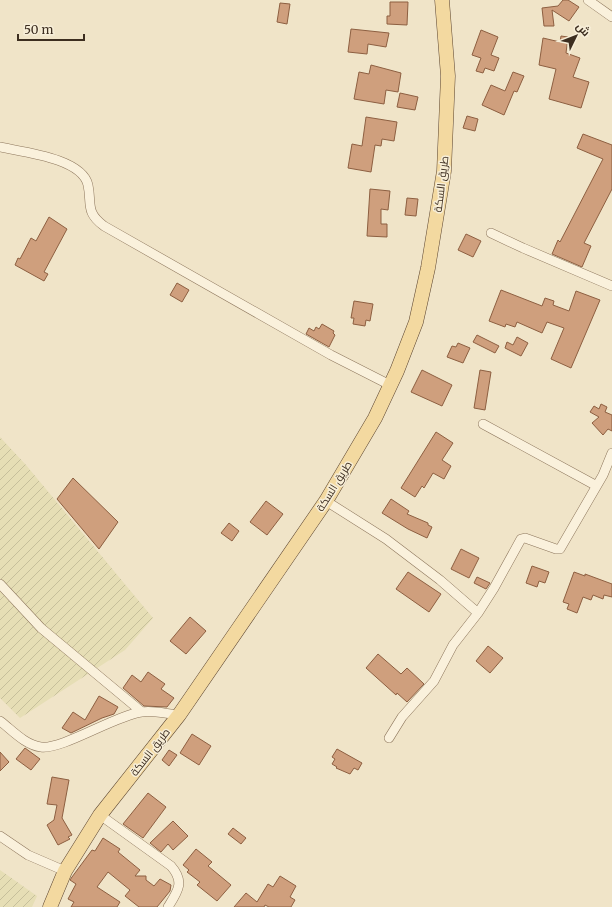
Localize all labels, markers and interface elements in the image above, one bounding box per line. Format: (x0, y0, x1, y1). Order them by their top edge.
scale bar (18, 16, 84, 42)
north arrow (556, 16, 596, 56)
text: ش (573, 19, 593, 39)
text: 50 m (24, 22, 53, 37)
street label: طريق السكة (431, 155, 451, 213)
street label: طريق السكة (313, 458, 355, 514)
street label: طريق السكة (127, 725, 173, 779)

